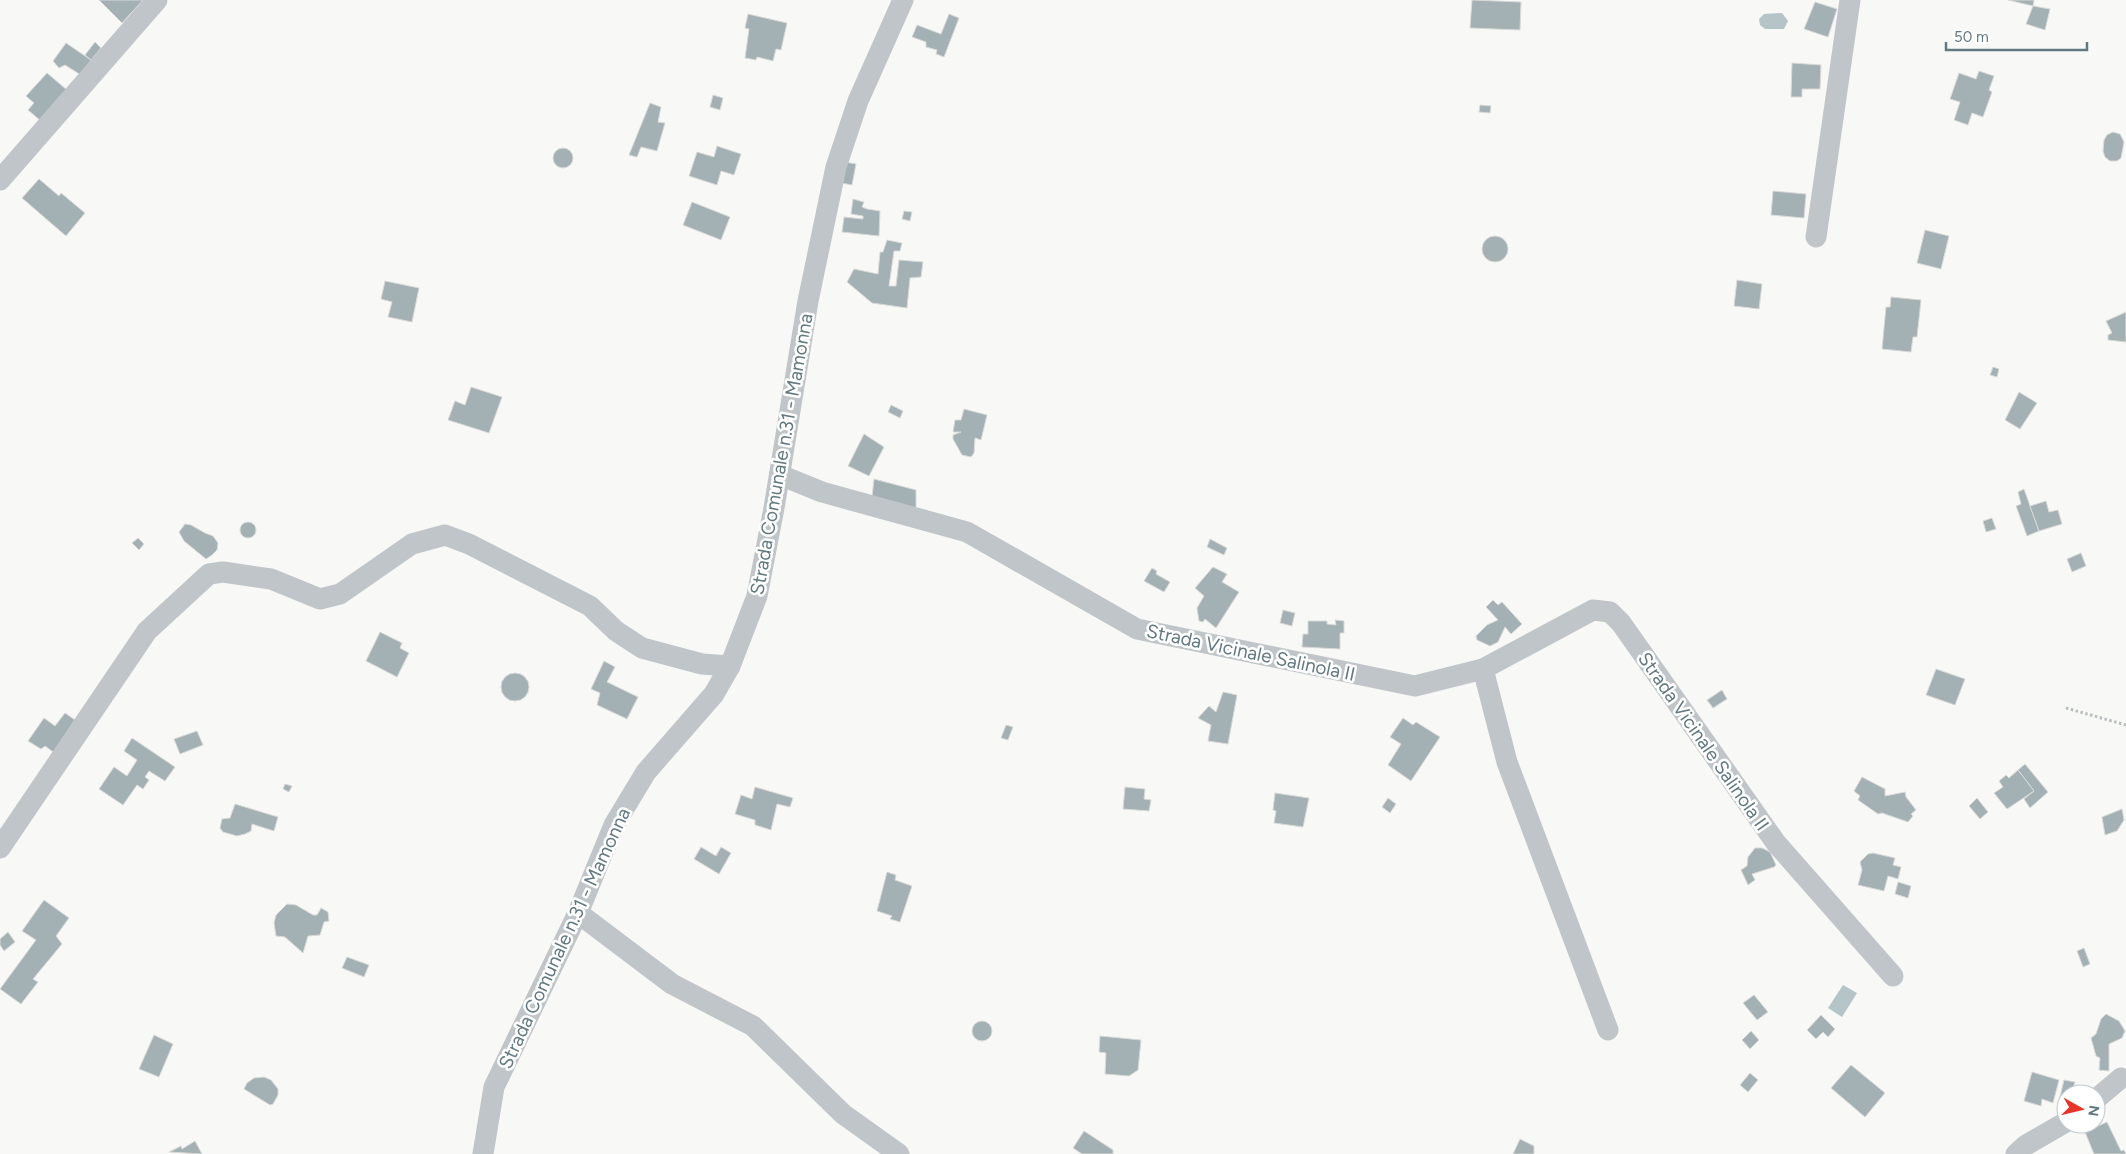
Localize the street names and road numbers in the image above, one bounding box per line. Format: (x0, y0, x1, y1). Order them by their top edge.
street label: Strada Comunale n.31 - Mamonna (745, 312, 818, 597)
street label: Strada Vicinale Salinola II (1144, 619, 1357, 686)
street label: Strada Vicinale Salinola II (1633, 648, 1774, 835)
street label: Strada Comunale n.31 - Mamonna (494, 804, 635, 1072)

